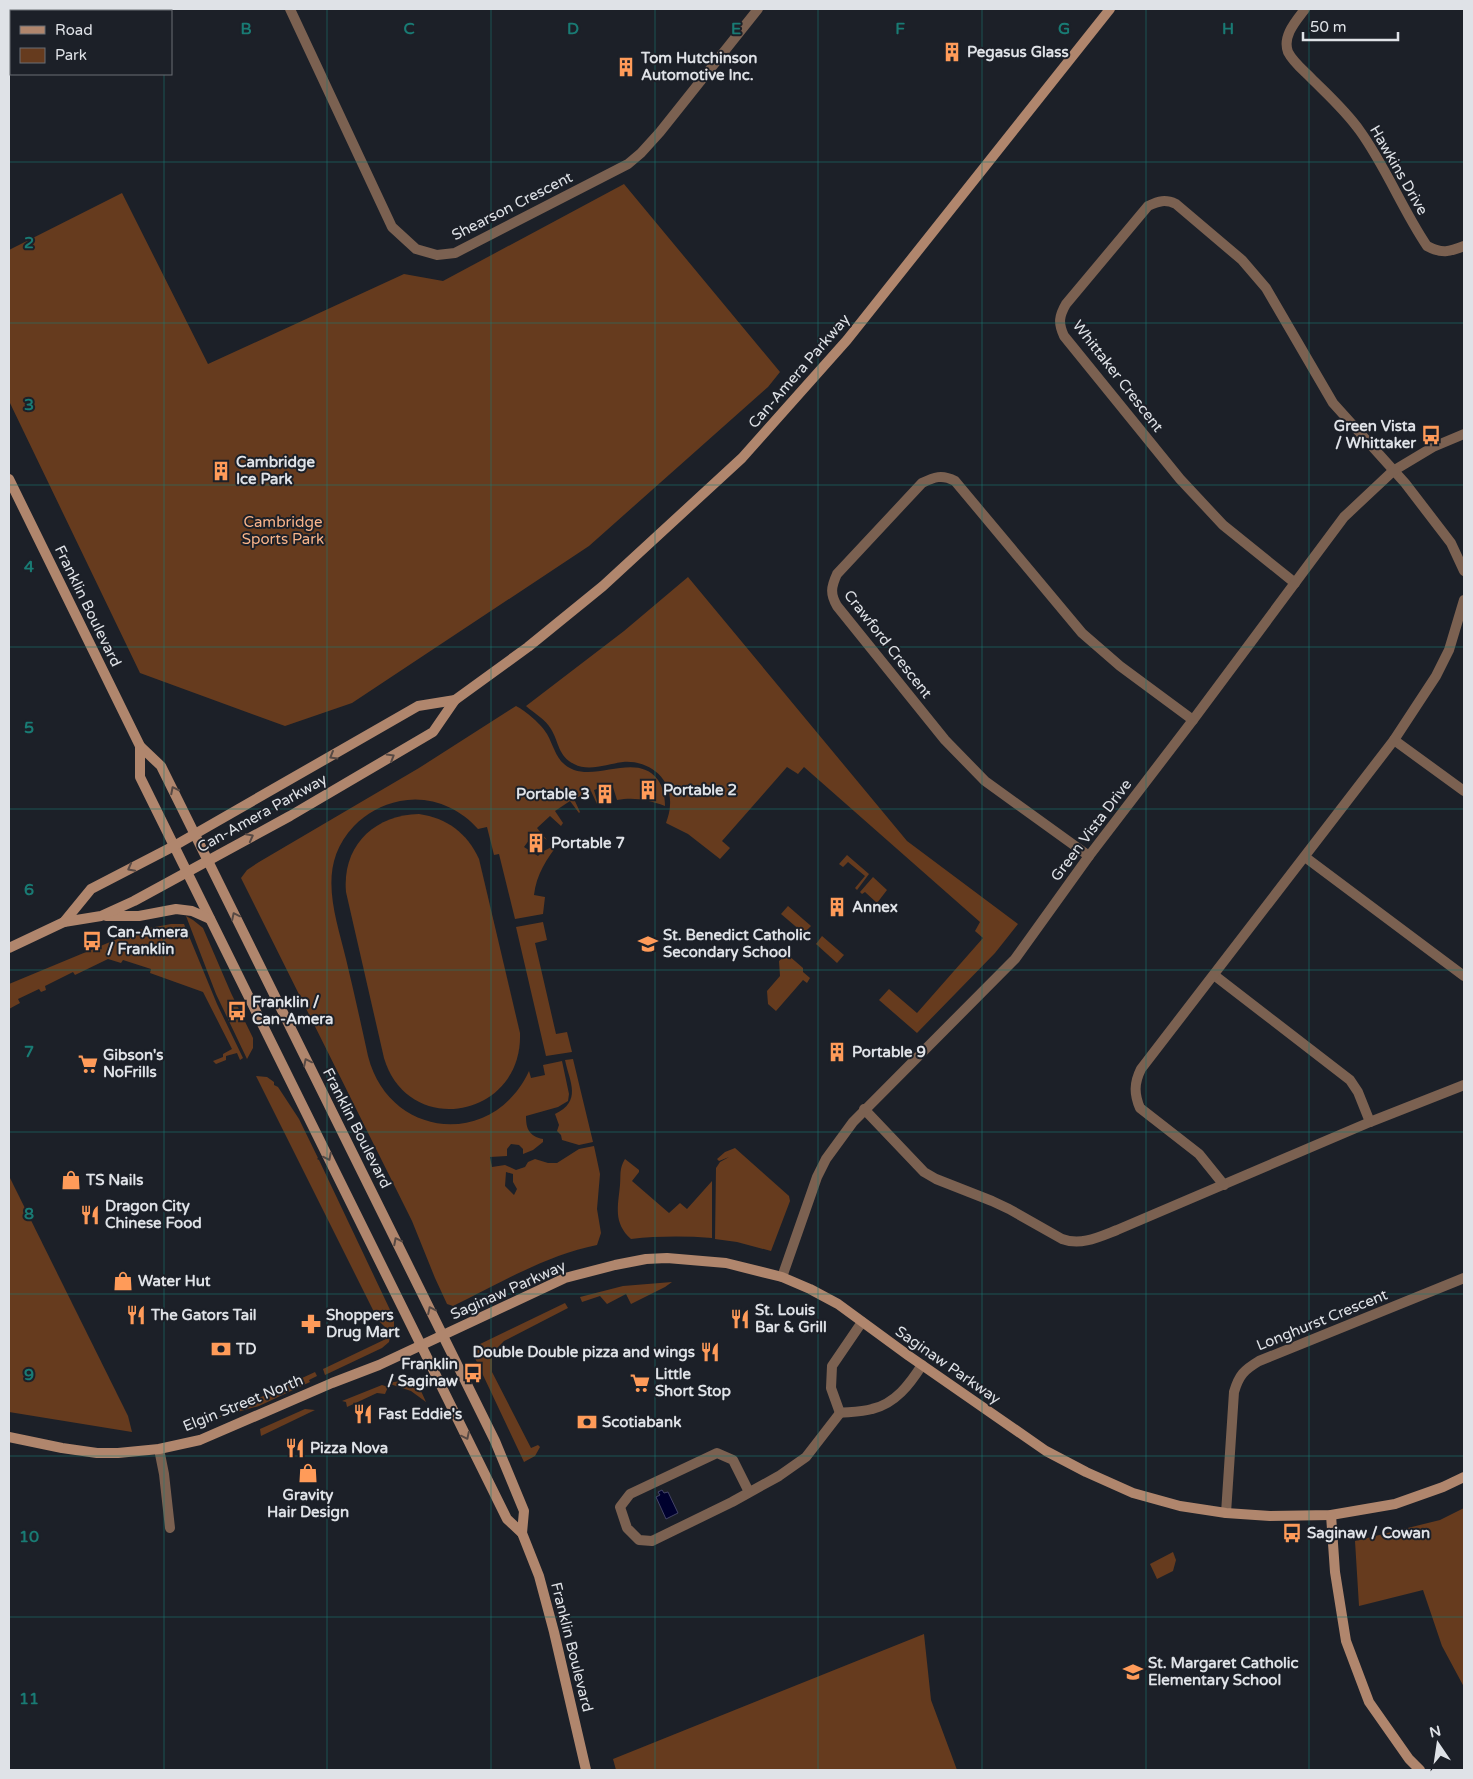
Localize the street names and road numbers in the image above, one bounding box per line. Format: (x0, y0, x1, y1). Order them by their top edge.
street label: Hawkins Drive (1366, 122, 1432, 218)
street label: Shearson Crescent (449, 168, 576, 244)
street label: Can-Amera Parkway (744, 310, 854, 432)
street label: Whittaker Crescent (1069, 317, 1167, 436)
street label: Franklin Boulevard (51, 542, 125, 670)
street label: Crawford Crescent (840, 586, 936, 702)
street label: Can-Amera Parkway (194, 770, 330, 856)
street label: Green Vista Drive (1047, 775, 1135, 885)
street label: Franklin Boulevard (319, 1065, 395, 1191)
street label: Saginaw Parkway (448, 1257, 568, 1323)
street label: Longhurst Crescent (1254, 1285, 1390, 1355)
street label: Saginaw Parkway (892, 1322, 1004, 1408)
street label: Elgin Street North (180, 1371, 306, 1435)
street label: Franklin Boulevard (547, 1580, 597, 1714)

